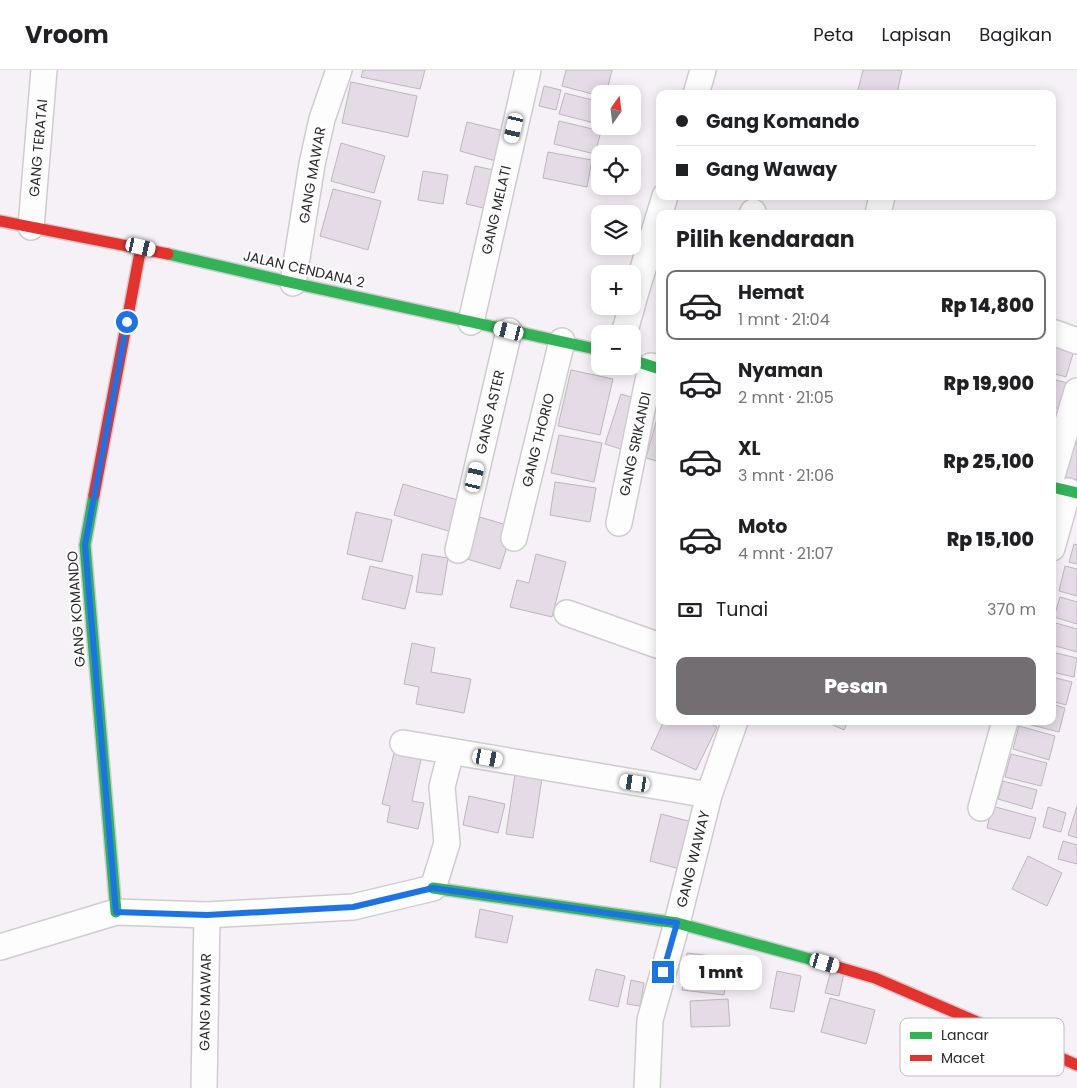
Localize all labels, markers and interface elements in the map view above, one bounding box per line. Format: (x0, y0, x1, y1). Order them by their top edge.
text: Vroom (25, 18, 109, 51)
text: Peta (813, 22, 854, 47)
text: Lapisan (882, 22, 951, 47)
text: Bagikan (979, 22, 1052, 47)
north arrow (591, 85, 641, 135)
map controls (591, 85, 641, 375)
street label: GANG TERATAI (24, 98, 52, 198)
text: Gang Komando (706, 108, 859, 135)
car (503, 112, 524, 144)
street label: GANG MAWAR (294, 125, 330, 225)
button: locate (591, 145, 641, 195)
text: Gang Waway (706, 156, 837, 183)
street label: GANG MELATI (476, 164, 516, 256)
button: layers (591, 205, 641, 255)
text: Pilih kendaraan (676, 224, 855, 255)
car (124, 236, 157, 258)
street label: JALAN CENDANA 2 (241, 245, 367, 293)
button: + (591, 265, 641, 315)
text: Hemat (738, 279, 804, 306)
icon: car (678, 283, 723, 328)
text: Rp 14,800 (941, 292, 1034, 319)
text: 1 mnt · 21:04 (738, 308, 830, 331)
route start (116, 311, 138, 333)
car (492, 320, 525, 342)
button: − (591, 325, 641, 375)
text: Nyaman (738, 357, 823, 384)
icon: car (678, 361, 723, 406)
street label: GANG ASTER (471, 368, 509, 456)
text: Rp 19,900 (944, 370, 1034, 397)
text: 2 mnt · 21:05 (738, 386, 834, 409)
street label: GANG SRIKANDI (614, 390, 656, 498)
street label: GANG THORIO (517, 391, 559, 489)
text: XL (738, 435, 761, 462)
icon: car (678, 439, 723, 484)
text: Rp 25,100 (943, 448, 1034, 475)
car (464, 461, 485, 493)
text: 3 mnt · 21:06 (738, 464, 834, 487)
text: Moto (738, 513, 787, 540)
icon: car (678, 517, 723, 562)
text: Rp 15,100 (947, 526, 1034, 553)
text: 4 mnt · 21:07 (738, 542, 833, 565)
street label: GANG KOMANDO (62, 550, 90, 668)
icon: cash (676, 596, 704, 624)
text: Tunai (716, 596, 768, 623)
text: 370 m (987, 598, 1036, 621)
button: Pesan (676, 657, 1036, 715)
car (471, 748, 504, 768)
car (619, 773, 650, 793)
street label: GANG WAWAY (671, 808, 715, 910)
car (808, 952, 841, 974)
street label: GANG MAWAR (194, 953, 216, 1051)
callout: 1 mnt (680, 954, 763, 990)
route end (652, 961, 674, 983)
text: 1 mnt (699, 961, 743, 984)
legend (900, 1018, 1064, 1076)
text: Lancar (941, 1025, 989, 1045)
text: Macet (941, 1048, 985, 1068)

